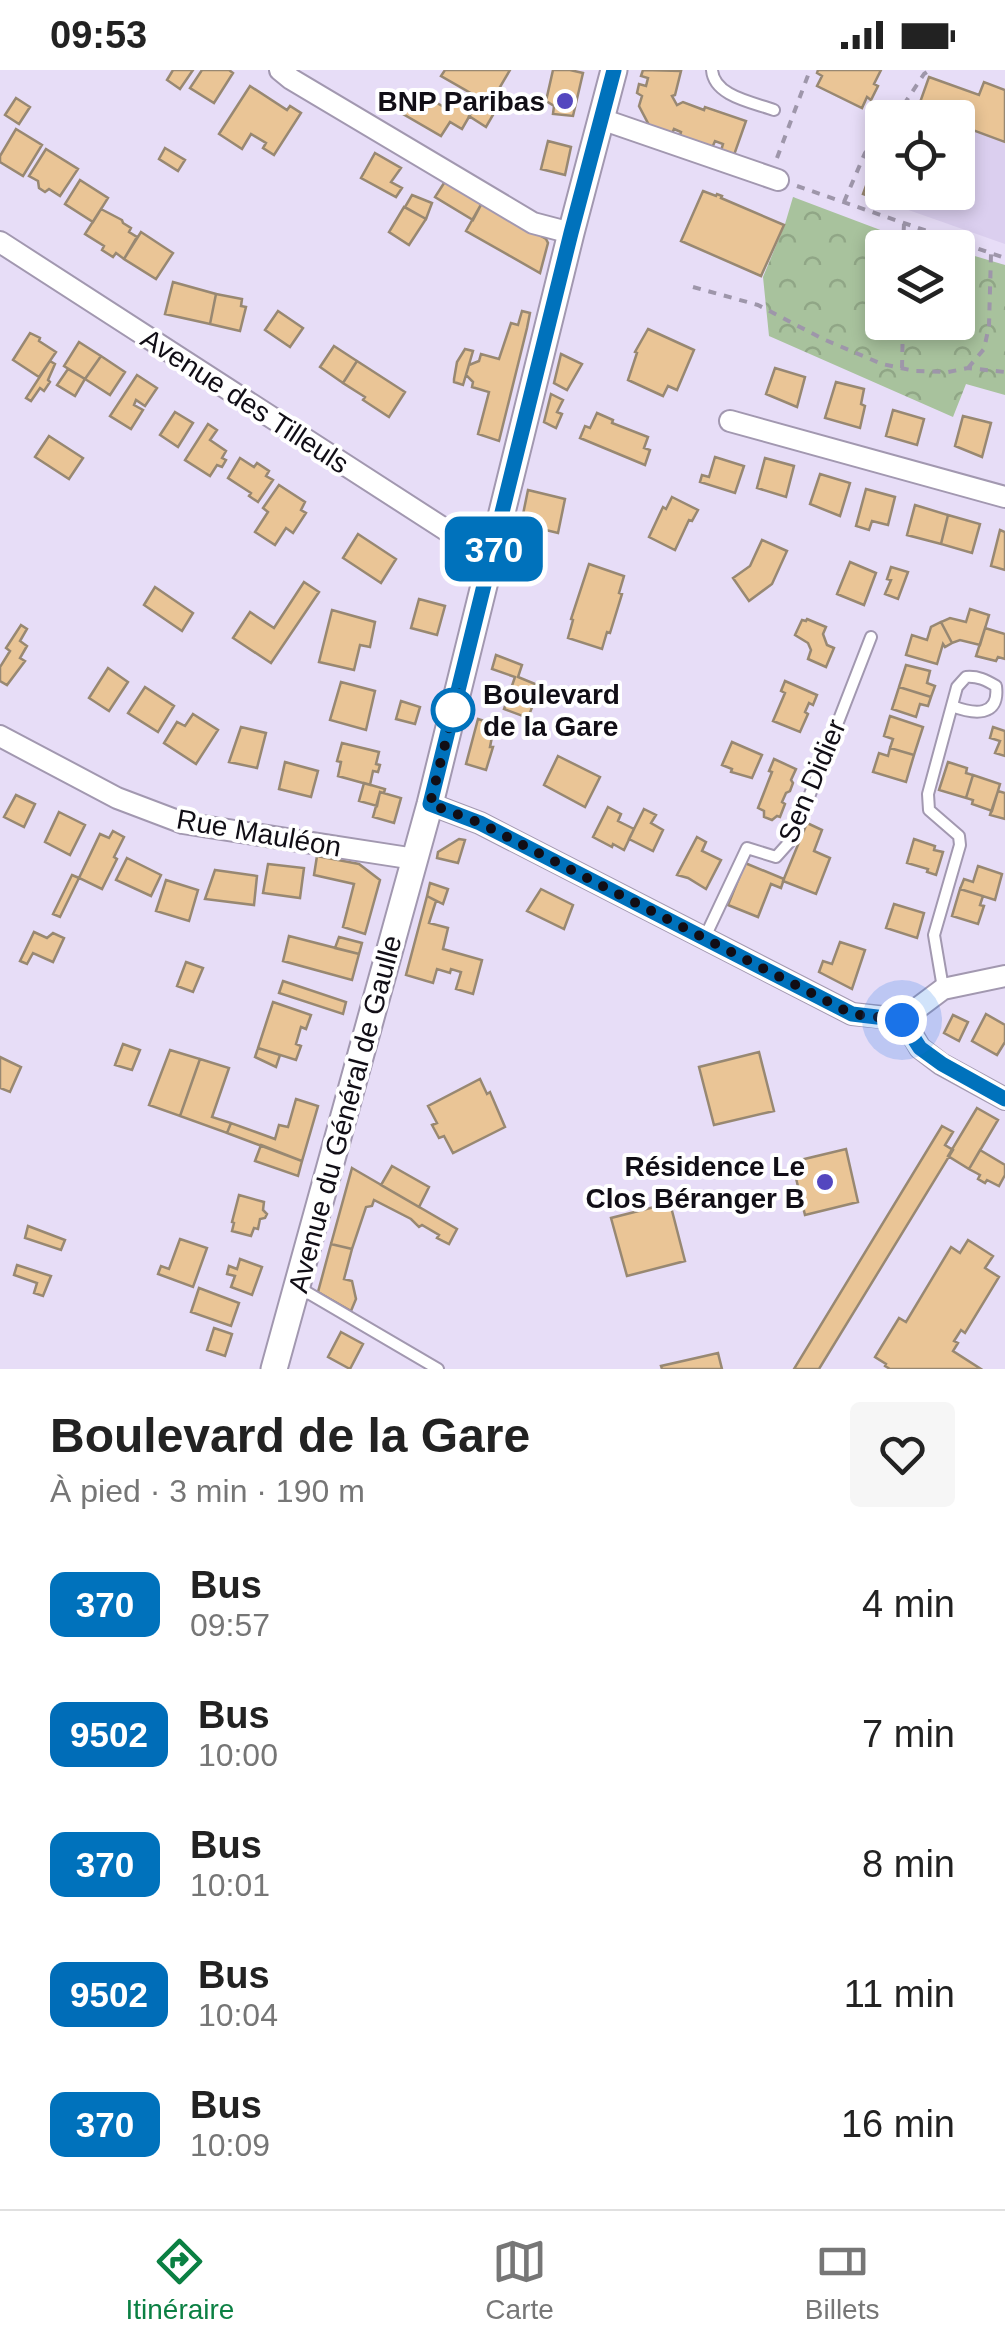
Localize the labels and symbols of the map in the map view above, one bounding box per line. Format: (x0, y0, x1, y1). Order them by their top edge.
place label: BNP Paribas (377, 86, 545, 117)
marker: BNP Paribas (554, 90, 576, 112)
street label: Avenue des Tilleuls (136, 322, 354, 480)
line badge: 370 (436, 516, 552, 582)
place label: Boulevard de la Gare (483, 679, 620, 742)
marker: Boulevard de la Gare (432, 689, 474, 731)
street label: Sen Didier (772, 715, 852, 847)
street label: Rue Mauléon (174, 803, 344, 863)
street label: Avenue du Général de Gaulle (282, 932, 408, 1296)
your location (877, 995, 927, 1045)
place label: Résidence Le Clos Béranger B (586, 1151, 805, 1214)
marker: Résidence Le Clos Béranger B (814, 1171, 836, 1193)

